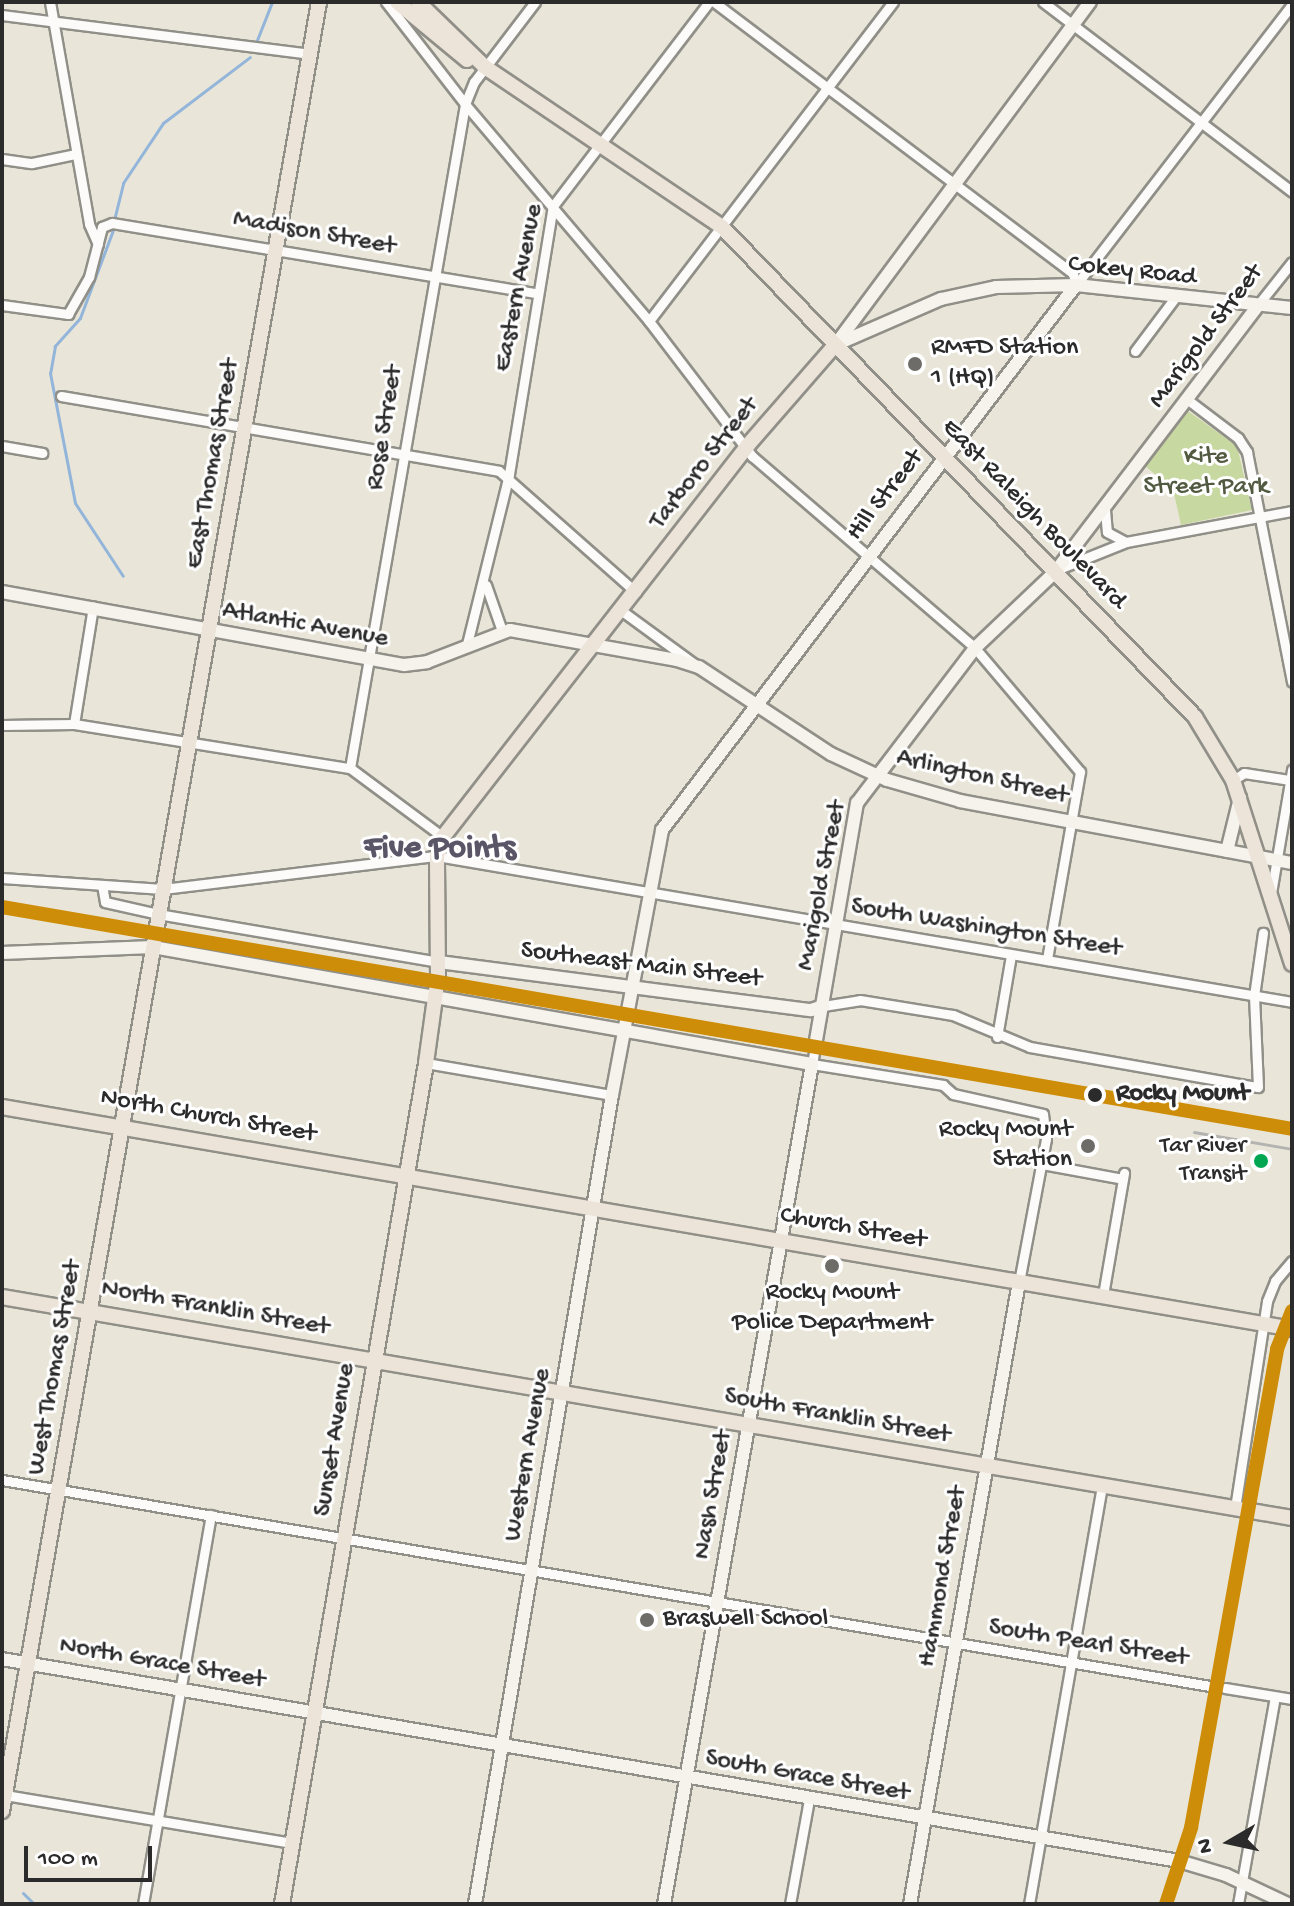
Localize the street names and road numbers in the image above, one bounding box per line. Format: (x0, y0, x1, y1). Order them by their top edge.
street label: Eastern Avenue (488, 202, 552, 374)
street label: Madison Street (230, 204, 398, 264)
street label: Cokey Road (1067, 250, 1197, 294)
street label: Marigold Street (1143, 259, 1271, 415)
street label: East Thomas Street (180, 357, 248, 571)
street label: Rose Street (361, 364, 411, 492)
street label: Tarboro Street (644, 392, 766, 536)
street label: East Raleigh Boulevard (934, 413, 1132, 617)
street label: Hill Street (841, 444, 931, 548)
street label: Atlantic Avenue (220, 596, 390, 656)
street label: Arlington Street (893, 743, 1071, 813)
street label: Marigold Street (791, 799, 855, 973)
street label: South Washington Street (849, 892, 1123, 966)
street label: Southeast Main Street (519, 936, 763, 996)
street label: North Church Street (98, 1083, 318, 1151)
street label: Church Street (778, 1201, 928, 1257)
street label: West Thomas Street (22, 1258, 90, 1478)
street label: North Franklin Street (99, 1274, 331, 1344)
street label: Sunset Avenue (309, 1361, 363, 1519)
street label: Western Avenue (498, 1366, 560, 1544)
street label: South Franklin Street (722, 1382, 952, 1452)
street label: Nash Street (687, 1428, 741, 1562)
street label: Hammond Street (913, 1484, 975, 1670)
street label: South Pearl Street (986, 1613, 1190, 1675)
street label: North Grace Street (57, 1631, 267, 1697)
street label: South Grace Street (703, 1744, 911, 1810)

